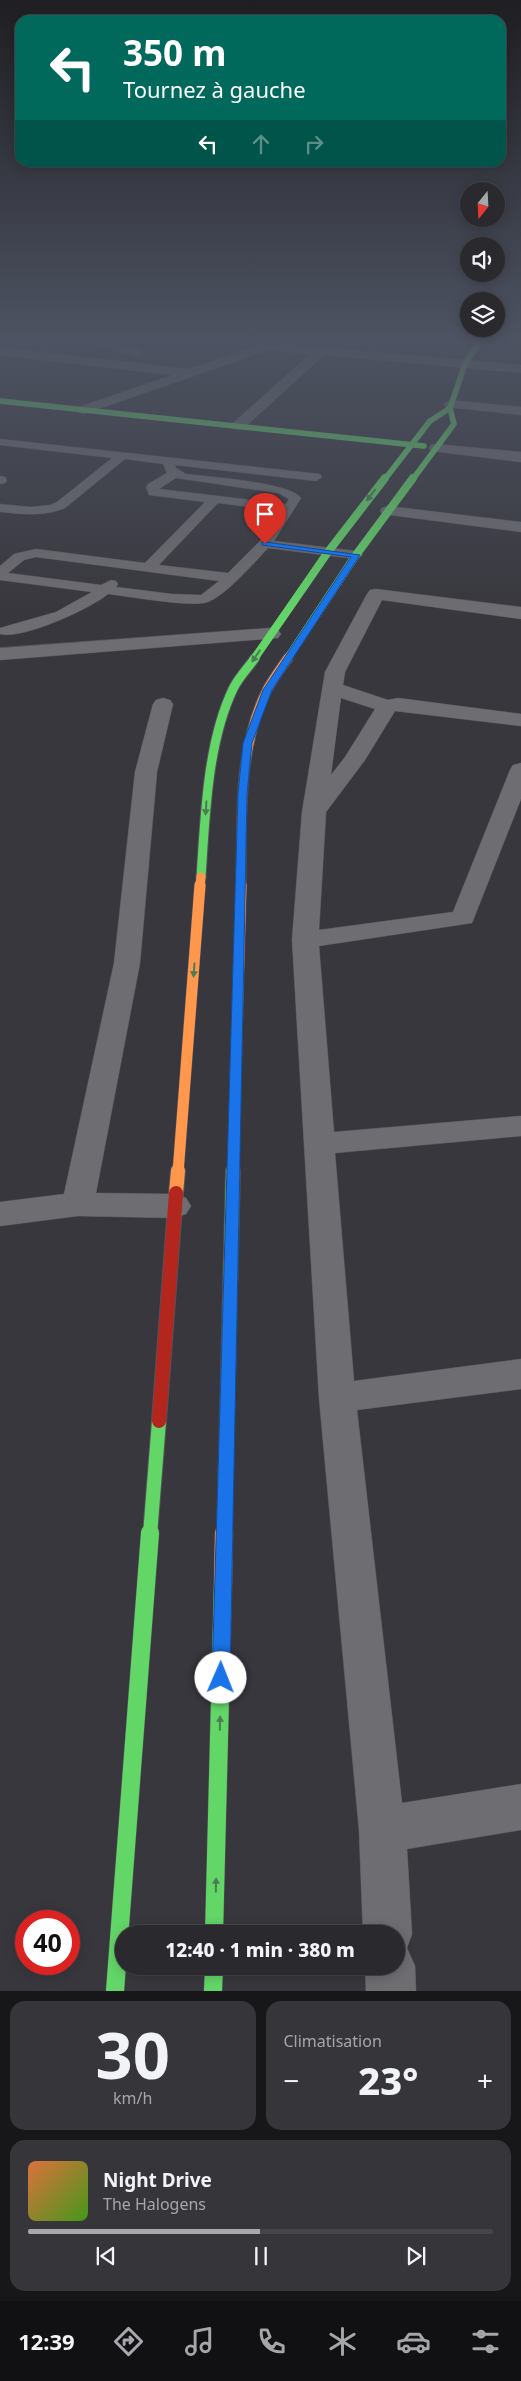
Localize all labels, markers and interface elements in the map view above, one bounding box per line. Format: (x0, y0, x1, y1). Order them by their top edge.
text: 350 m (123, 29, 226, 76)
icon: left (40, 35, 105, 100)
text: Tournez à gauche (123, 74, 306, 104)
icon: left (194, 130, 222, 158)
icon: ahead (247, 130, 275, 158)
icon: right (300, 130, 328, 158)
north arrow (460, 182, 505, 228)
map controls (460, 182, 505, 337)
button: sound (460, 237, 505, 282)
button: layers (460, 292, 505, 337)
one-way arrow (366, 488, 376, 502)
pin (244, 493, 286, 544)
icon: arrive (251, 500, 279, 528)
one-way arrow (251, 649, 261, 662)
one-way arrow (202, 800, 210, 816)
one-way arrow (189, 962, 197, 978)
position arrow (194, 1651, 246, 1703)
one-way arrow (216, 1714, 224, 1730)
one-way arrow (212, 1877, 220, 1893)
speed limit sign: 40 (15, 1910, 80, 1975)
text: 12:40 · 1 min · 380 m (165, 1937, 355, 1963)
text: 30 (96, 2010, 170, 2098)
text: Climatisation (284, 2030, 382, 2052)
text: 23° (358, 2054, 418, 2106)
text: − (284, 2061, 300, 2099)
text: + (477, 2061, 493, 2099)
text: km/h (113, 2087, 152, 2109)
text: Night Drive (103, 2167, 212, 2193)
text: The Halogens (103, 2193, 206, 2215)
icon: previous (92, 2242, 120, 2270)
icon: pause (247, 2242, 275, 2270)
icon: next (402, 2242, 430, 2270)
icon: directions (111, 2324, 146, 2359)
icon: music (182, 2324, 217, 2359)
icon: phone (254, 2324, 289, 2359)
icon: climate (325, 2324, 360, 2359)
icon: car (396, 2324, 431, 2359)
icon: filters (468, 2324, 503, 2359)
text: 12:39 (18, 2326, 75, 2356)

